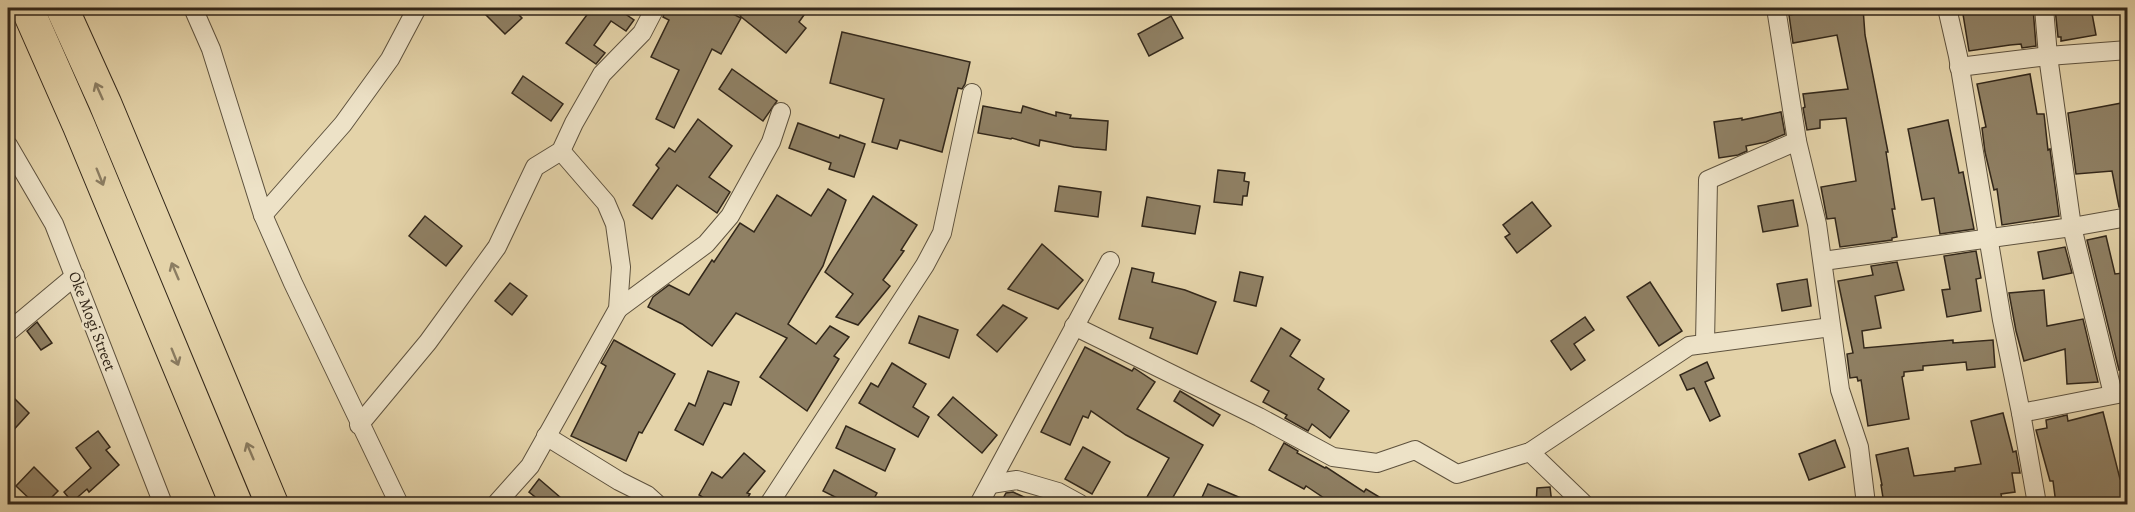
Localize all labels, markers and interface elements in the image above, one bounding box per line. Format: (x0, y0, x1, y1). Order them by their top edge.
one-way arrow (93, 82, 105, 100)
one-way arrow (95, 167, 106, 185)
one-way arrow (169, 262, 180, 280)
street label: Oke Mogi Street (63, 268, 121, 374)
one-way arrow (170, 347, 181, 366)
one-way arrow (244, 442, 255, 460)

